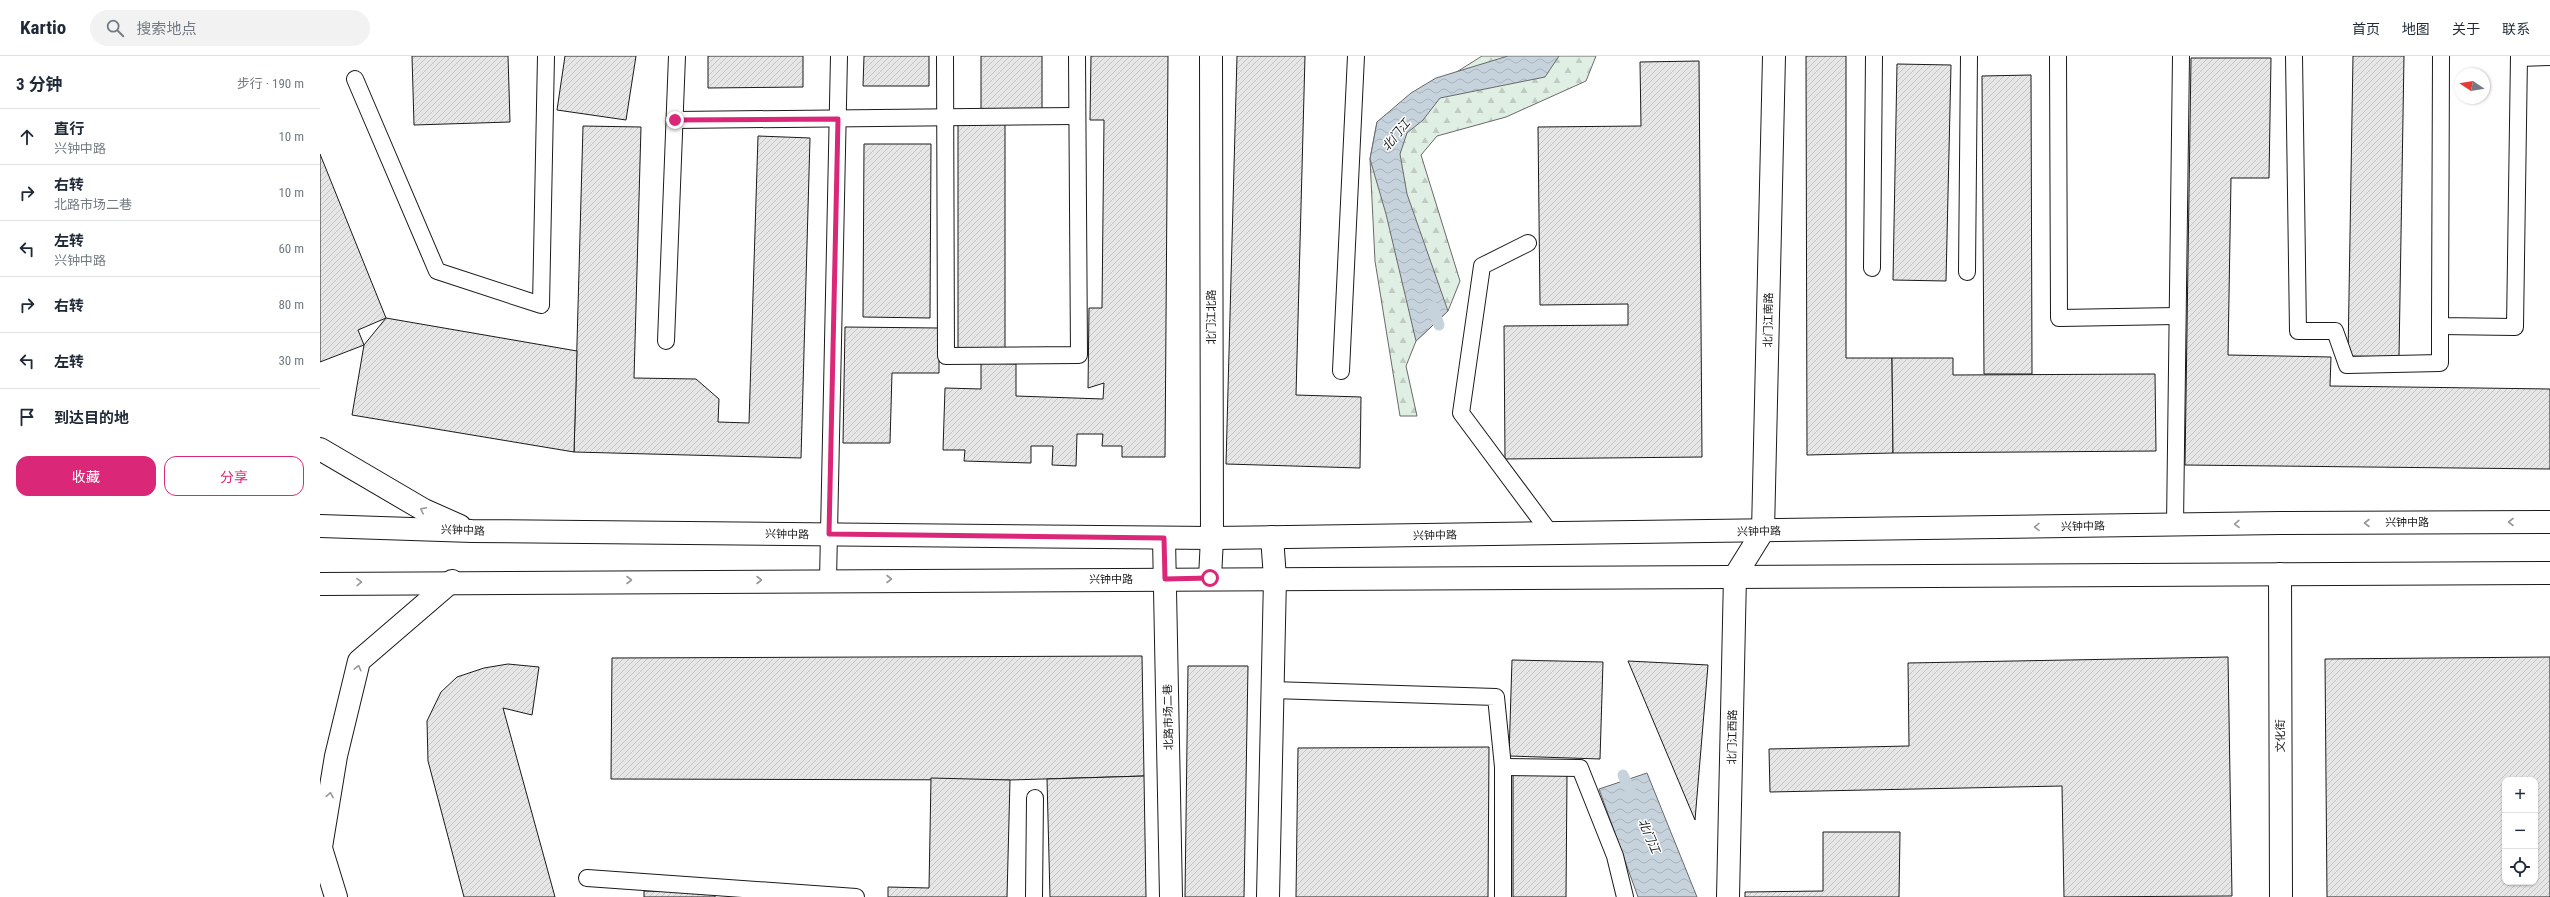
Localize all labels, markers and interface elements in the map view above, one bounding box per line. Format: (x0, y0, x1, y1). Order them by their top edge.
search box (90, 10, 370, 46)
text: Kartio (20, 16, 66, 39)
icon: search (104, 17, 126, 39)
text: 搜索地点 (136, 20, 196, 38)
text: 首页 (2352, 21, 2380, 37)
text: 地图 (2402, 21, 2430, 37)
text: 关于 (2452, 21, 2480, 37)
text: 联系 (2502, 21, 2530, 37)
north arrow (2454, 68, 2490, 104)
text: 3 分钟 (16, 74, 63, 94)
text: 步行 · 190 m (237, 76, 304, 91)
route end (666, 111, 684, 129)
water label: 北门江 (1379, 115, 1414, 153)
text: 直行 (54, 120, 84, 138)
icon: ahead (16, 126, 38, 148)
text: 10 m (278, 129, 304, 144)
text: 兴钟中路 (54, 141, 106, 156)
text: 右转 (54, 176, 84, 194)
icon: right (16, 182, 38, 204)
text: 10 m (278, 185, 304, 200)
text: 北路市场二巷 (54, 197, 132, 212)
text: 左转 (54, 232, 84, 250)
icon: left (16, 238, 38, 260)
text: 60 m (278, 241, 304, 256)
text: 兴钟中路 (54, 253, 106, 268)
street label: 北门江北路 (1205, 290, 1218, 345)
street label: 北门江南路 (1762, 292, 1775, 348)
icon: right (16, 294, 38, 316)
text: 右转 (54, 297, 84, 315)
text: 80 m (278, 297, 304, 312)
icon: left (16, 350, 38, 372)
text: 左转 (54, 353, 84, 371)
text: 30 m (278, 353, 304, 368)
icon: arrive (16, 406, 38, 428)
text: 到达目的地 (54, 409, 129, 427)
button: 收藏 (16, 456, 156, 496)
button: 分享 (164, 456, 304, 496)
one-way arrow (420, 507, 428, 515)
street label: 兴钟中路 (2385, 516, 2429, 529)
one-way arrow (2508, 518, 2514, 526)
one-way arrow (2364, 519, 2370, 527)
street label: 兴钟中路 (2061, 520, 2105, 533)
one-way arrow (2234, 520, 2240, 528)
street label: 兴钟中路 (441, 523, 485, 538)
one-way arrow (2034, 523, 2040, 531)
street label: 兴钟中路 (1737, 525, 1781, 538)
street label: 兴钟中路 (765, 528, 809, 541)
street label: 兴钟中路 (1413, 529, 1457, 542)
route start (1201, 569, 1219, 587)
street label: 兴钟中路 (1089, 573, 1133, 586)
one-way arrow (886, 575, 892, 583)
one-way arrow (626, 576, 632, 585)
one-way arrow (756, 576, 762, 584)
one-way arrow (356, 578, 362, 586)
one-way arrow (353, 665, 361, 671)
street label: 北路市场二巷 (1161, 684, 1176, 750)
street label: 北门江西路 (1726, 709, 1739, 765)
street label: 文化街 (2274, 720, 2287, 753)
map controls (2502, 777, 2538, 885)
button: + (2502, 777, 2538, 813)
one-way arrow (325, 792, 333, 798)
button: − (2502, 813, 2538, 849)
water label: 北门江 (1636, 817, 1663, 857)
button: locate (2502, 849, 2538, 885)

